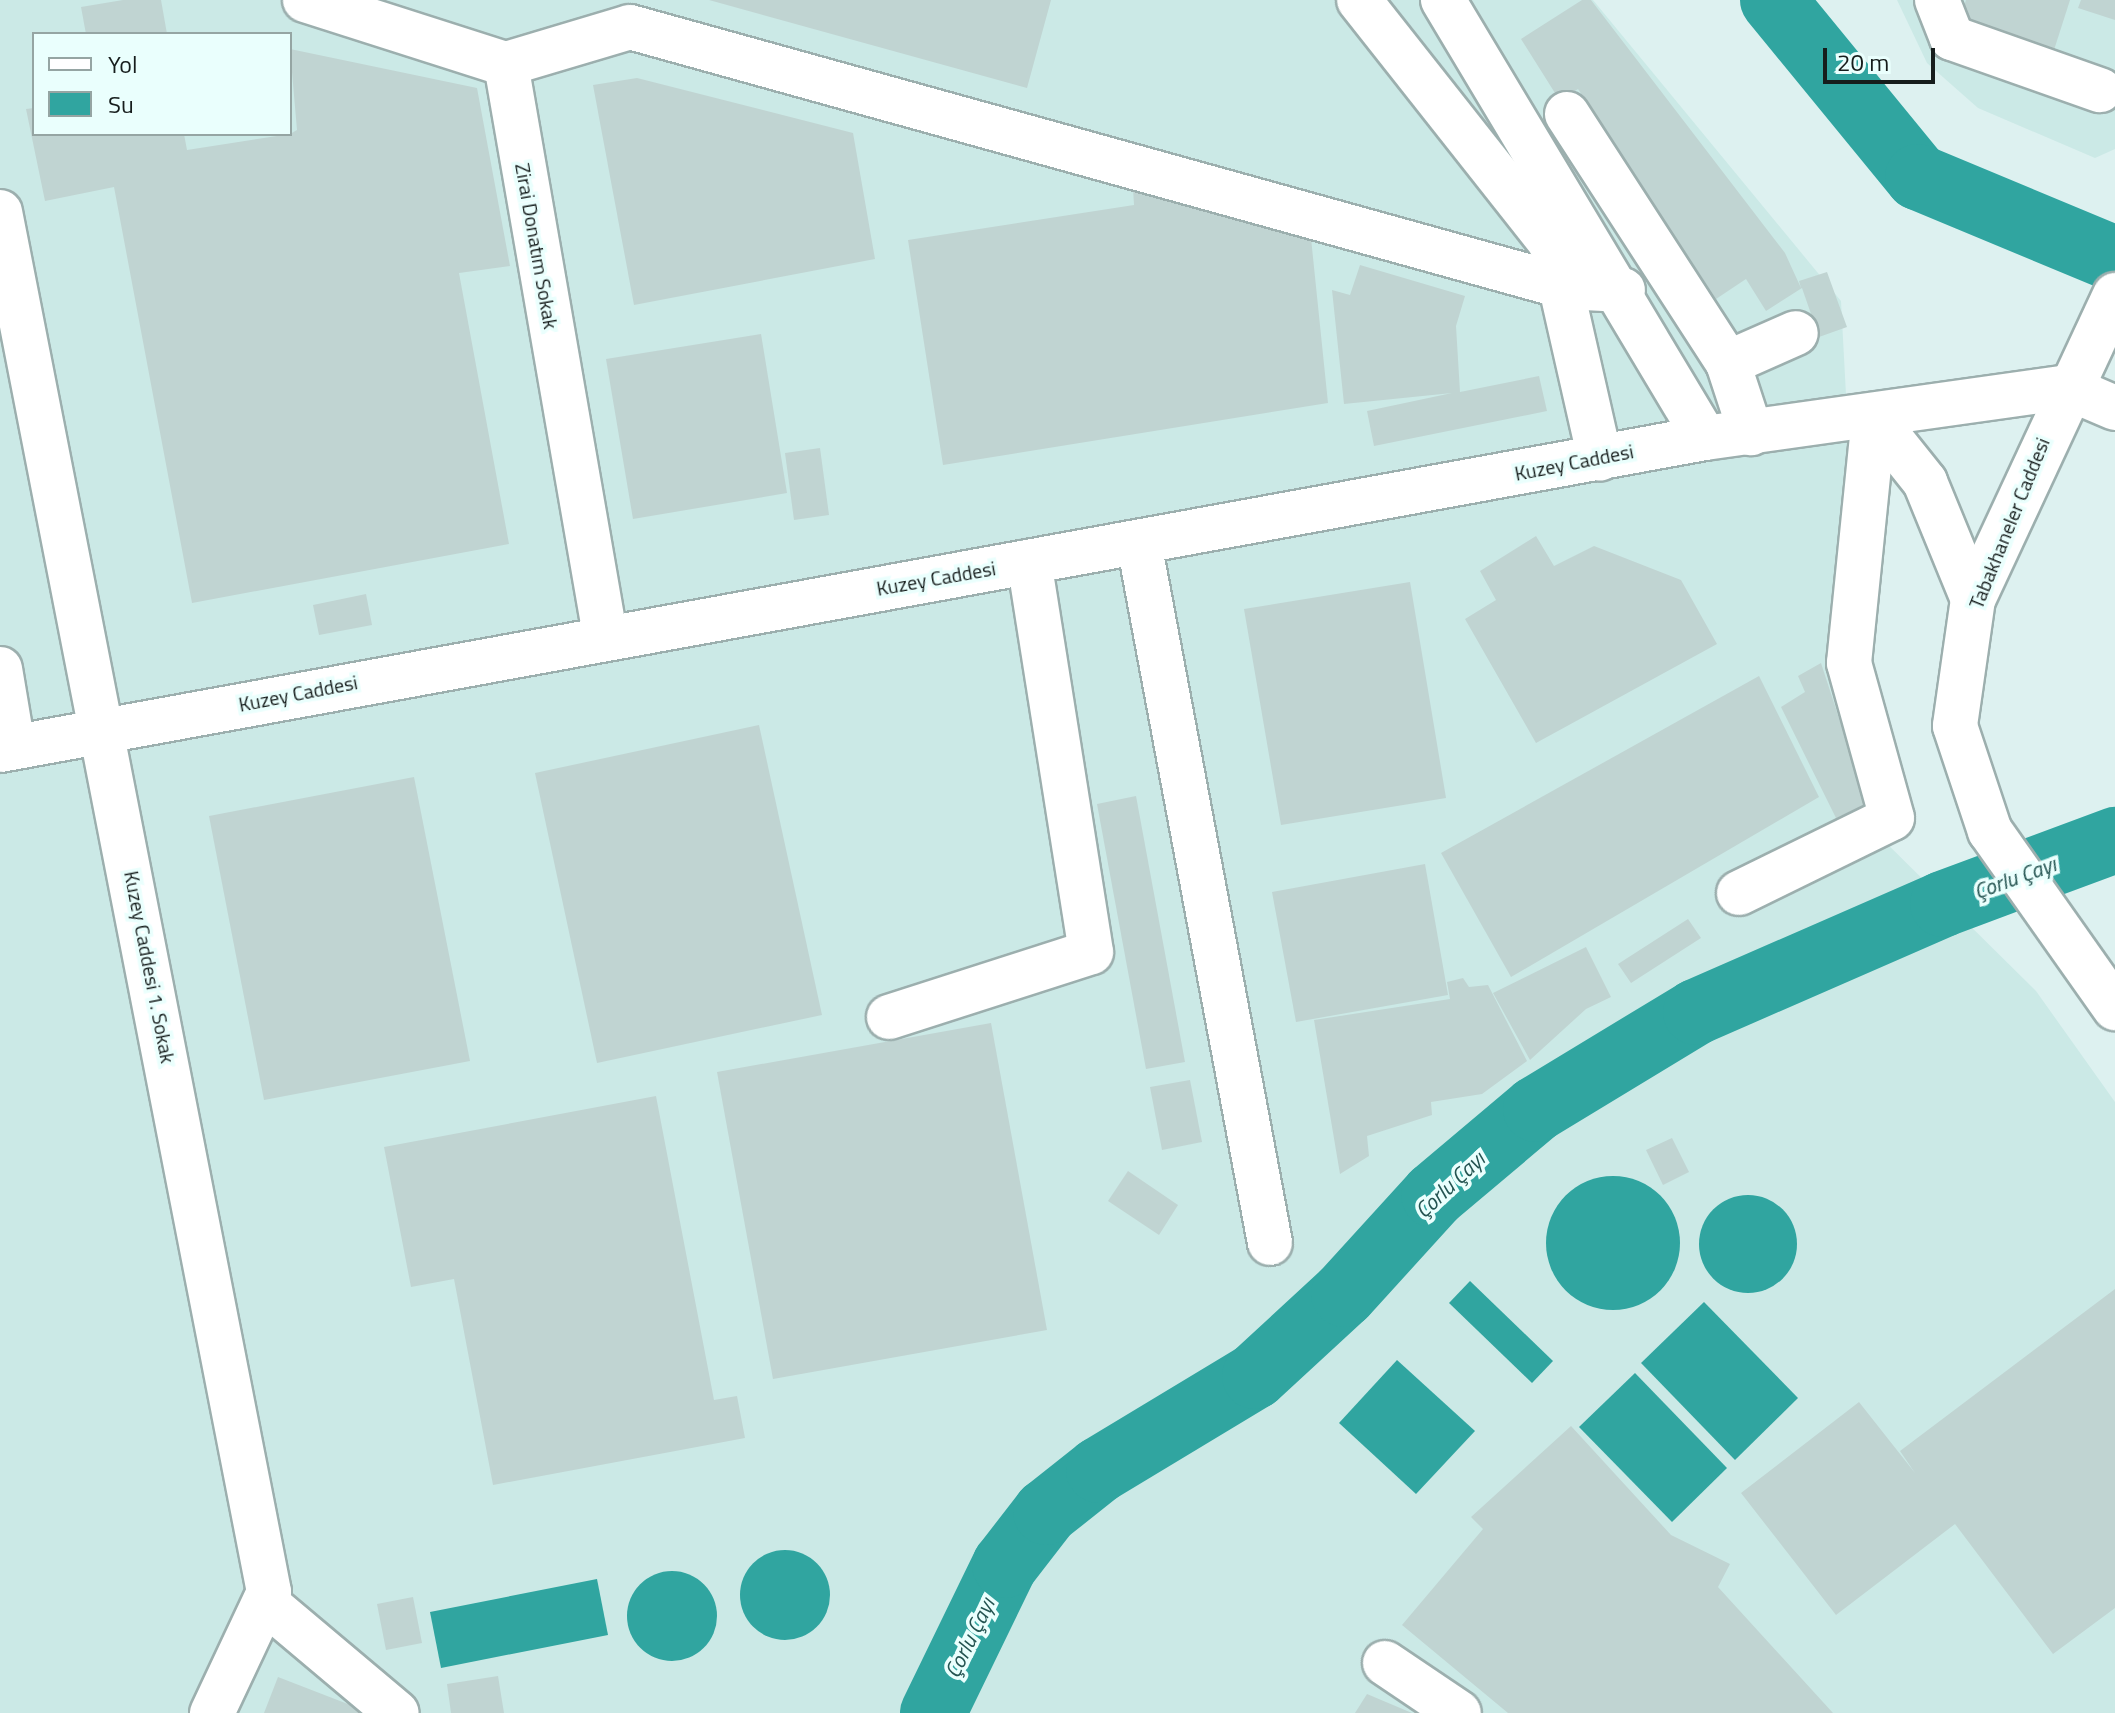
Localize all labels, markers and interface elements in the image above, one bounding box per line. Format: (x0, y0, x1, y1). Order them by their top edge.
legend (32, 32, 292, 136)
scale bar (1827, 32, 1939, 82)
text: 20 m (1837, 44, 1889, 80)
text: Yol (108, 46, 137, 82)
text: Su (108, 86, 134, 122)
street label: Zirai Donatım Sokak (511, 161, 563, 331)
street label: Tabakhaneler Caddesi (1964, 434, 2054, 612)
street label: Kuzey Caddesi (1513, 439, 1635, 485)
street label: Kuzey Caddesi (875, 556, 997, 600)
street label: Kuzey Caddesi (237, 670, 359, 716)
water label: Çorlu Çayı (1970, 851, 2060, 905)
street label: Kuzey Caddesi 1. Sokak (120, 869, 180, 1065)
water label: Çorlu Çayı (1410, 1146, 1490, 1224)
water label: Çorlu Çayı (939, 1594, 1001, 1682)

